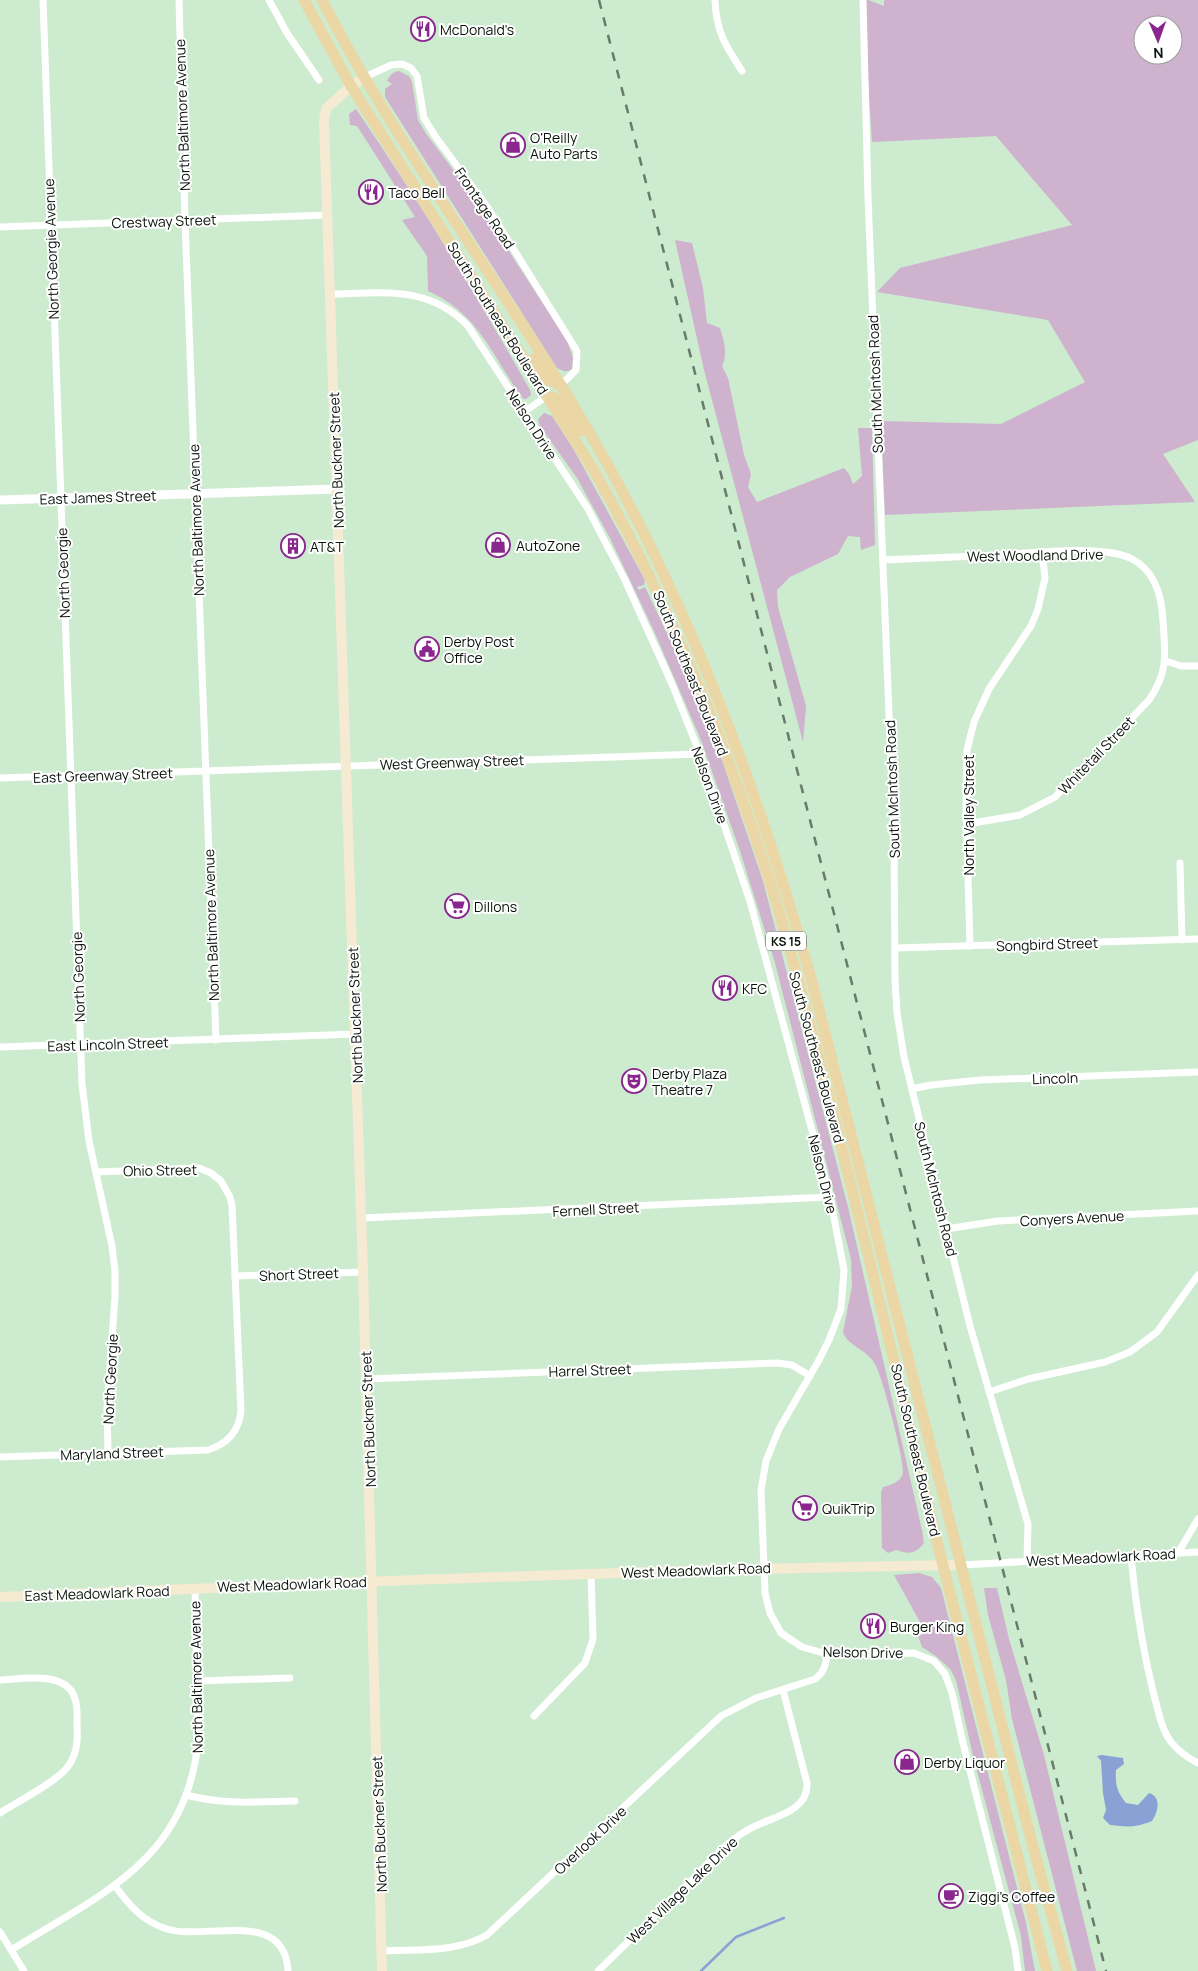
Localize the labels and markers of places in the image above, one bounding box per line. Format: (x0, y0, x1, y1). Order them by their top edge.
restaurant icon: McDonald's (410, 16, 436, 42)
place label: McDonald's (440, 20, 514, 39)
place label: O'Reilly Auto Parts (530, 128, 598, 163)
shop icon: O'Reilly Auto Parts (500, 132, 526, 158)
restaurant icon: Taco Bell (358, 179, 384, 205)
place label: Taco Bell (388, 183, 445, 202)
shop icon: AutoZone (485, 532, 511, 558)
building icon: AT&T (280, 533, 306, 559)
place label: AutoZone (516, 536, 580, 555)
place label: AT&T (310, 537, 345, 556)
place label: Derby Post Office (444, 632, 515, 667)
public building icon: Derby Post Office (414, 636, 440, 662)
supermarket icon: Dillons (444, 893, 470, 919)
place label: Dillons (474, 897, 517, 916)
restaurant icon: KFC (712, 975, 738, 1001)
place label: KFC (742, 979, 767, 998)
place label: Derby Plaza Theatre 7 (652, 1064, 727, 1099)
theatre icon: Derby Plaza Theatre 7 (621, 1068, 647, 1094)
supermarket icon: QuikTrip (792, 1495, 818, 1521)
place label: QuikTrip (822, 1499, 875, 1518)
restaurant icon: Burger King (860, 1613, 886, 1639)
place label: Burger King (890, 1617, 964, 1636)
shop icon: Derby Liquor (894, 1749, 920, 1775)
place label: Derby Liquor (924, 1753, 1005, 1772)
cafe icon: Ziggi's Coffee (938, 1883, 964, 1909)
place label: Ziggi's Coffee (968, 1887, 1055, 1906)

